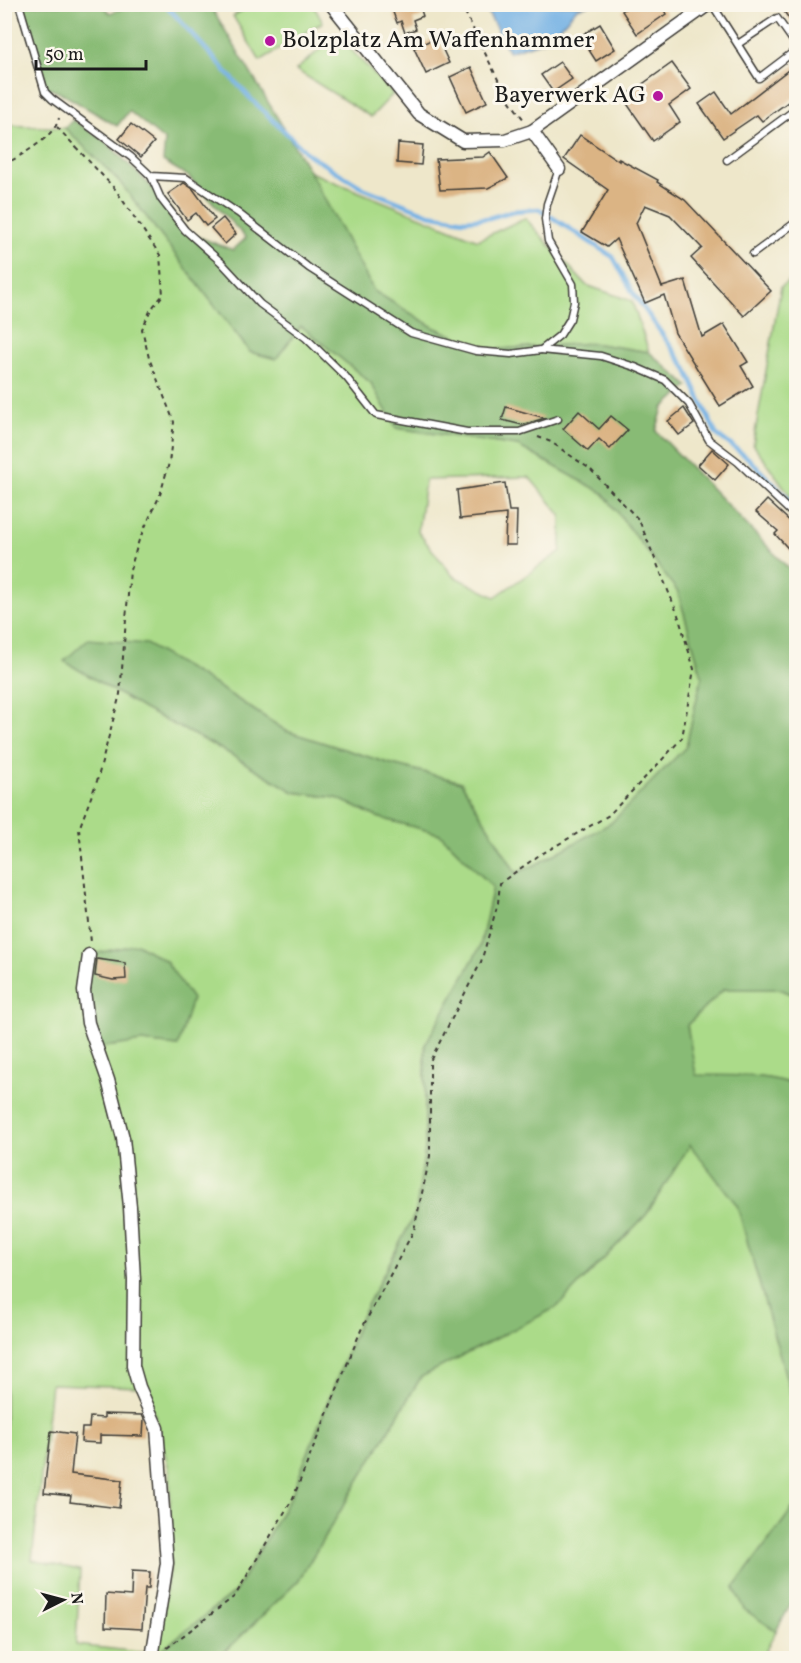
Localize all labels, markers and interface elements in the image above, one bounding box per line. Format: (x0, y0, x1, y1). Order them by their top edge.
place label: Bolzplatz Am Waffenhammer (282, 24, 595, 58)
scale bar (36, 33, 146, 71)
marker: Bolzplatz Am Waffenhammer (263, 34, 277, 48)
text: 50 m (45, 43, 84, 68)
place label: Bayerwerk AG (494, 79, 646, 113)
marker: Bayerwerk AG (651, 89, 665, 103)
north arrow (33, 1570, 93, 1630)
text: N (64, 1592, 88, 1606)

